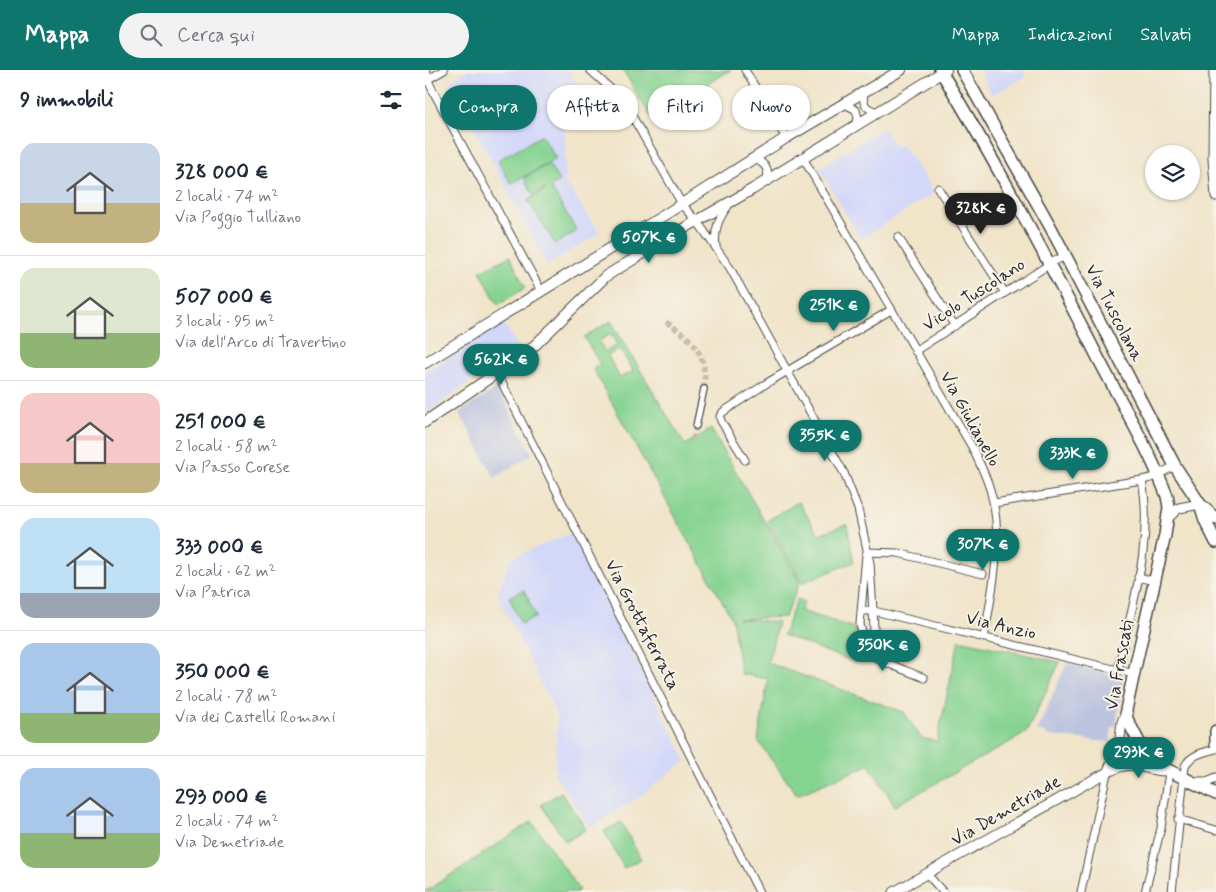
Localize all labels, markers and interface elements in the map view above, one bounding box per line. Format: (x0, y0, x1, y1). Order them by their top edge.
search box (119, 13, 469, 58)
text: Mappa (25, 20, 89, 51)
icon: search (137, 21, 165, 49)
text: Cerca qui (177, 23, 255, 48)
text: Mappa (952, 23, 1000, 47)
text: Indicazioni (1028, 23, 1112, 47)
text: Salvati (1140, 23, 1191, 47)
chip: Compra (440, 85, 537, 130)
chip: Affitta (547, 85, 638, 130)
chip: Filtri (648, 85, 722, 130)
chip: Nuovo (732, 85, 810, 130)
text: 9 immobili (20, 86, 114, 114)
icon: filters (377, 86, 405, 114)
map controls (1145, 145, 1200, 200)
button: layers (1145, 145, 1200, 200)
text: 328 000 € (175, 158, 268, 186)
icon: home (60, 163, 120, 223)
text: 2 locali · 74 m² (175, 186, 278, 207)
pin: 328K € (940, 192, 1022, 235)
text: 328K € (956, 198, 1006, 219)
text: Via Poggio Tulliano (175, 207, 301, 228)
pin: 507K € (608, 222, 690, 264)
text: 507K € (622, 227, 676, 248)
street label: Vicolo Tuscolano (918, 253, 1030, 337)
street label: Via Tuscolana (1079, 260, 1149, 366)
text: 507 000 € (175, 283, 273, 311)
icon: home (60, 288, 120, 348)
pin: 251K € (793, 290, 875, 332)
text: 251K € (810, 295, 858, 316)
text: 3 locali · 95 m² (175, 311, 275, 332)
text: Via dell'Arco di Travertino (175, 332, 346, 353)
pin: 562K € (460, 344, 542, 386)
text: 562K € (474, 349, 528, 370)
street label: Via Giulianello (934, 367, 1006, 471)
text: 251 000 € (175, 408, 266, 436)
icon: home (60, 413, 120, 473)
pin: 355K € (784, 420, 866, 462)
text: 355K € (800, 425, 850, 446)
text: 2 locali · 58 m² (175, 436, 277, 457)
pin: 333K € (1032, 438, 1114, 480)
text: 333K € (1050, 443, 1096, 464)
text: Via Passo Corese (175, 457, 290, 478)
pin: 307K € (942, 528, 1024, 571)
text: 333 000 € (175, 533, 263, 561)
text: 307K € (957, 534, 1009, 555)
icon: home (60, 538, 120, 598)
street label: Via Grottaferrata (599, 556, 685, 694)
text: 2 locali · 62 m² (175, 561, 276, 582)
text: Via Patrica (175, 582, 251, 603)
street label: Via Anzio (964, 606, 1038, 646)
street label: Via Frascati (1100, 618, 1140, 712)
pin: 350K € (842, 630, 924, 672)
text: 350K € (857, 635, 909, 656)
text: 350 000 € (175, 658, 270, 686)
icon: home (60, 663, 120, 723)
text: 2 locali · 78 m² (175, 686, 277, 707)
text: Via dei Castelli Romani (175, 707, 335, 728)
pin: 293K € (1098, 736, 1180, 779)
text: 293K € (1114, 742, 1164, 763)
street label: Via Demetriade (947, 770, 1065, 852)
text: 293 000 € (175, 783, 268, 811)
icon: home (60, 788, 120, 848)
text: 2 locali · 74 m² (175, 811, 278, 832)
text: Via Demetriade (175, 832, 284, 853)

